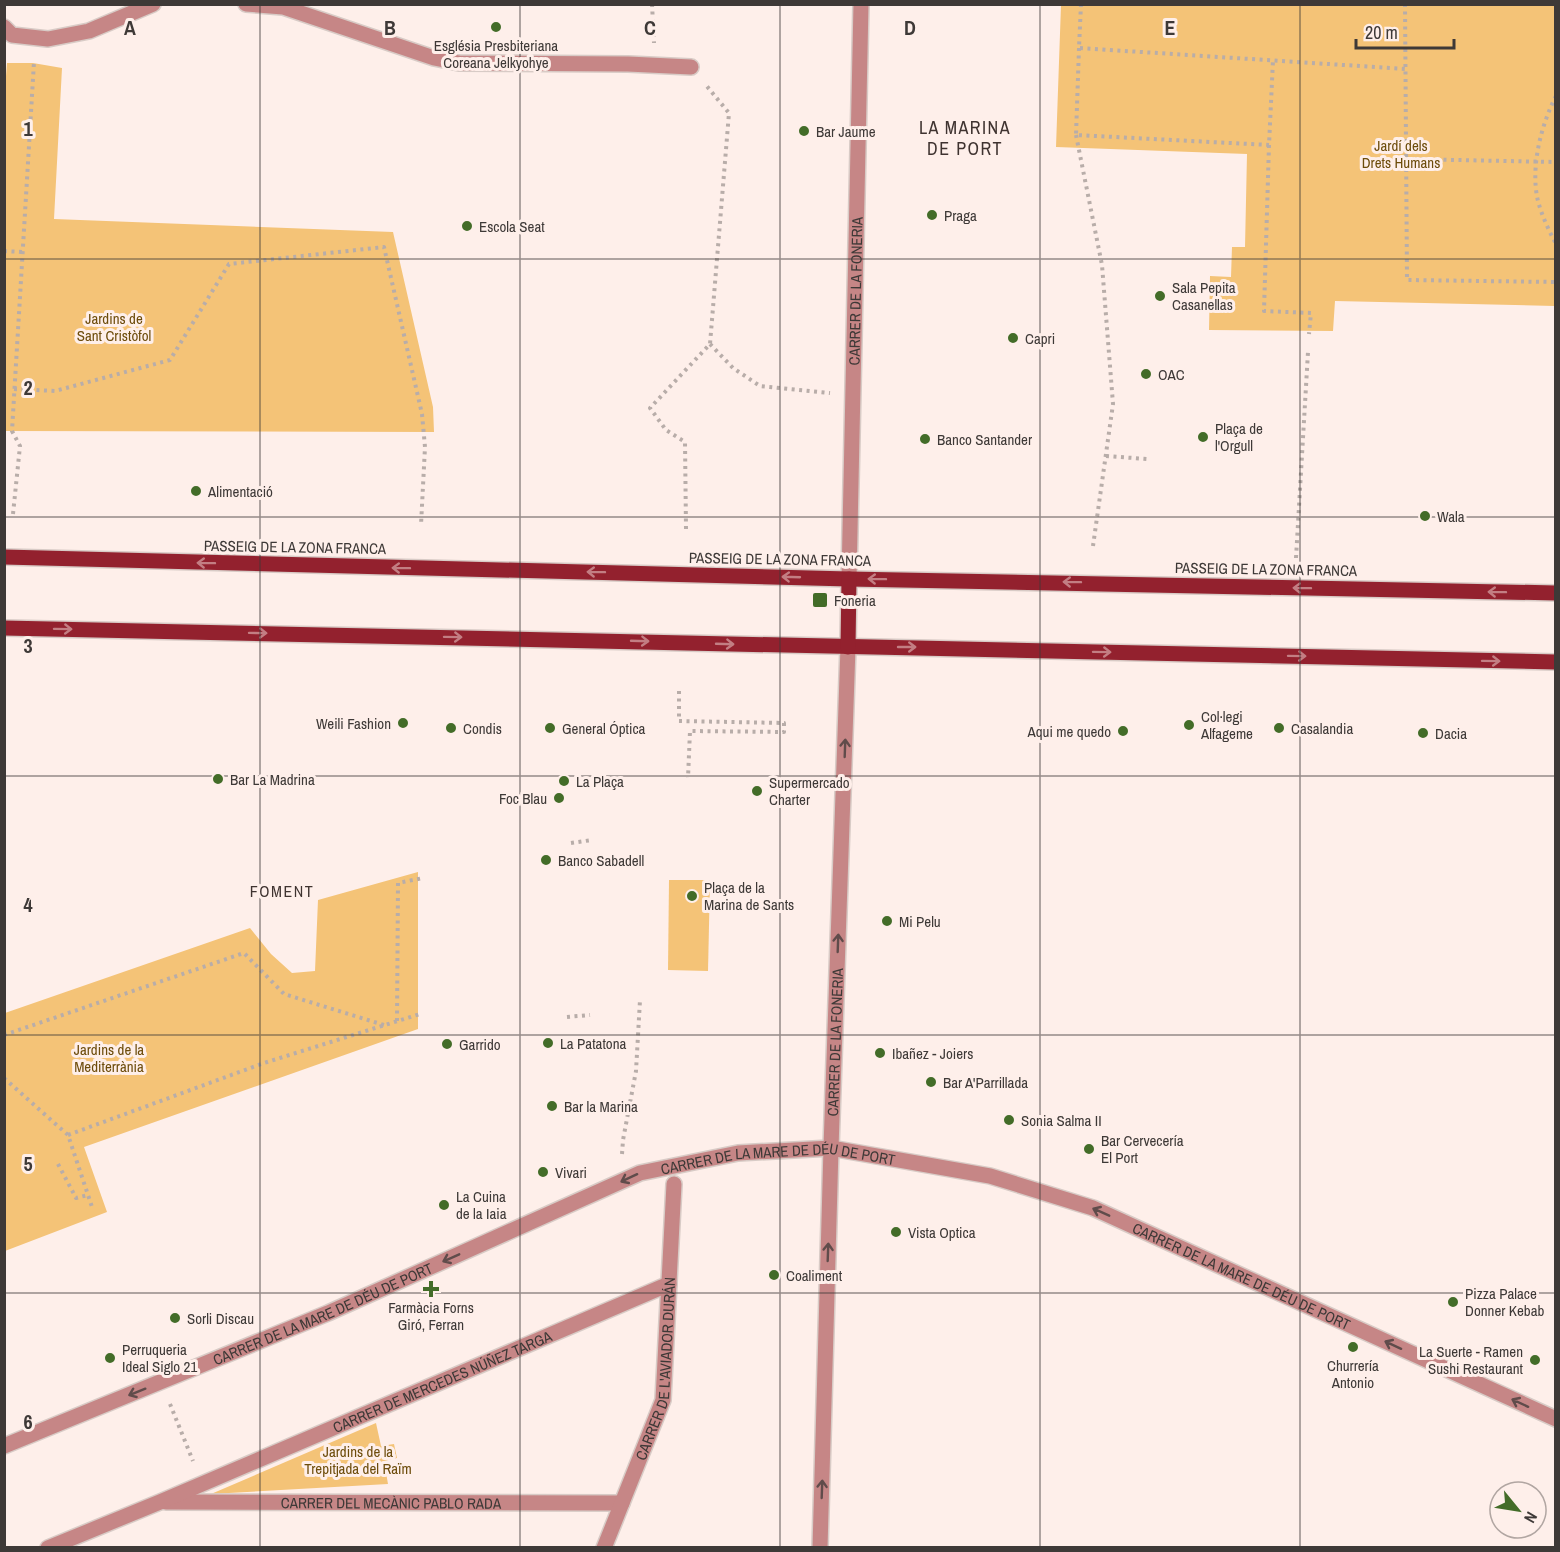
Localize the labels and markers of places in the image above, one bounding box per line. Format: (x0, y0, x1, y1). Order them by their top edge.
marker: Església Presbiteriana Coreana Jelkyohye (489, 20, 503, 34)
place label: Església Presbiteriana Coreana Jelkyohye (434, 35, 558, 73)
place label: Bar Jaume (816, 121, 876, 142)
marker: Bar Jaume (797, 124, 811, 138)
place label: Praga (944, 205, 977, 226)
marker: Praga (925, 208, 939, 222)
place label: Escola Seat (479, 216, 545, 237)
marker: Escola Seat (460, 219, 474, 233)
place label: Sala Pepita Casanellas (1172, 277, 1236, 315)
marker: Sala Pepita Casanellas (1153, 289, 1167, 303)
place label: Capri (1025, 328, 1055, 349)
marker: Capri (1006, 331, 1020, 345)
place label: OAC (1158, 364, 1185, 385)
marker: OAC (1139, 367, 1153, 381)
place label: Plaça de l'Orgull (1215, 418, 1263, 456)
place label: Banco Santander (937, 429, 1032, 450)
marker: Plaça de l'Orgull (1196, 430, 1210, 444)
marker: Banco Santander (918, 432, 932, 446)
place label: Alimentació (207, 481, 273, 502)
marker: Alimentació (189, 484, 203, 498)
place label: Wala (1437, 506, 1465, 527)
marker: Wala (1418, 509, 1432, 523)
place label: Foneria (834, 590, 876, 611)
marker: Foneria (811, 591, 829, 609)
place label: Col·legi Alfageme (1200, 706, 1253, 744)
place label: Weili Fashion (316, 713, 391, 734)
marker: Weili Fashion (396, 716, 410, 730)
place label: Condis (463, 718, 502, 739)
place label: General Óptica (562, 718, 646, 739)
marker: Col·legi Alfageme (1182, 718, 1196, 732)
place label: Casalandia (1291, 718, 1353, 739)
marker: Condis (444, 721, 458, 735)
marker: General Óptica (543, 721, 557, 735)
place label: Aqui me quedo (1027, 721, 1111, 742)
marker: Casalandia (1272, 721, 1286, 735)
place label: Dacia (1435, 723, 1467, 744)
marker: Aqui me quedo (1116, 724, 1130, 738)
marker: Dacia (1416, 726, 1430, 740)
place label: Bar La Madrina (230, 769, 315, 790)
place label: La Plaça (576, 771, 624, 792)
marker: Bar La Madrina (211, 772, 225, 786)
place label: Supermercado Charter (769, 772, 850, 810)
marker: La Plaça (557, 774, 571, 788)
marker: Supermercado Charter (750, 784, 764, 798)
place label: Foc Blau (499, 788, 547, 809)
marker: Foc Blau (552, 791, 566, 805)
place label: Banco Sabadell (558, 850, 644, 871)
marker: Banco Sabadell (539, 853, 553, 867)
place label: Plaça de la Marina de Sants (704, 877, 794, 915)
marker: Plaça de la Marina de Sants (685, 889, 699, 903)
place label: Mi Pelu (899, 911, 941, 932)
marker: Mi Pelu (880, 914, 894, 928)
place label: La Patatona (560, 1033, 627, 1054)
place label: Garrido (459, 1034, 501, 1055)
marker: La Patatona (541, 1036, 555, 1050)
marker: Garrido (440, 1037, 454, 1051)
place label: Ibañez - Joiers (892, 1043, 973, 1064)
marker: Ibañez - Joiers (873, 1046, 887, 1060)
place label: Bar A'Parrillada (943, 1072, 1028, 1093)
marker: Bar A'Parrillada (924, 1075, 938, 1089)
place label: Bar la Marina (564, 1096, 638, 1117)
marker: Bar la Marina (545, 1099, 559, 1113)
place label: Sonia Salma II (1021, 1110, 1102, 1131)
marker: Sonia Salma II (1002, 1113, 1016, 1127)
place label: Bar Cervecería El Port (1101, 1130, 1184, 1168)
marker: Bar Cervecería El Port (1082, 1142, 1096, 1156)
place label: Vivari (555, 1162, 587, 1183)
marker: Vivari (536, 1165, 550, 1179)
place label: La Cuina de la Iaia (456, 1186, 507, 1224)
marker: La Cuina de la Iaia (437, 1198, 451, 1212)
place label: Vista Optica (908, 1222, 976, 1243)
marker: Vista Optica (889, 1225, 903, 1239)
place label: Coaliment (786, 1265, 843, 1286)
marker: Coaliment (767, 1268, 781, 1282)
marker: Farmàcia Forns Giró, Ferran (424, 1282, 438, 1296)
place label: Pizza Palace Donner Kebab (1465, 1283, 1544, 1321)
marker: Pizza Palace Donner Kebab (1446, 1295, 1460, 1309)
place label: Farmàcia Forns Giró, Ferran (388, 1297, 474, 1335)
place label: Sorli Discau (187, 1308, 254, 1329)
marker: Sorli Discau (168, 1311, 182, 1325)
place label: Perruqueria Ideal Siglo 21 (122, 1339, 197, 1377)
marker: Churrería Antonio (1346, 1340, 1360, 1354)
place label: La Suerte - Ramen Sushi Restaurant (1419, 1341, 1524, 1379)
marker: Perruqueria Ideal Siglo 21 (103, 1351, 117, 1365)
marker: La Suerte - Ramen Sushi Restaurant (1528, 1353, 1542, 1367)
place label: Churrería Antonio (1327, 1355, 1379, 1393)

